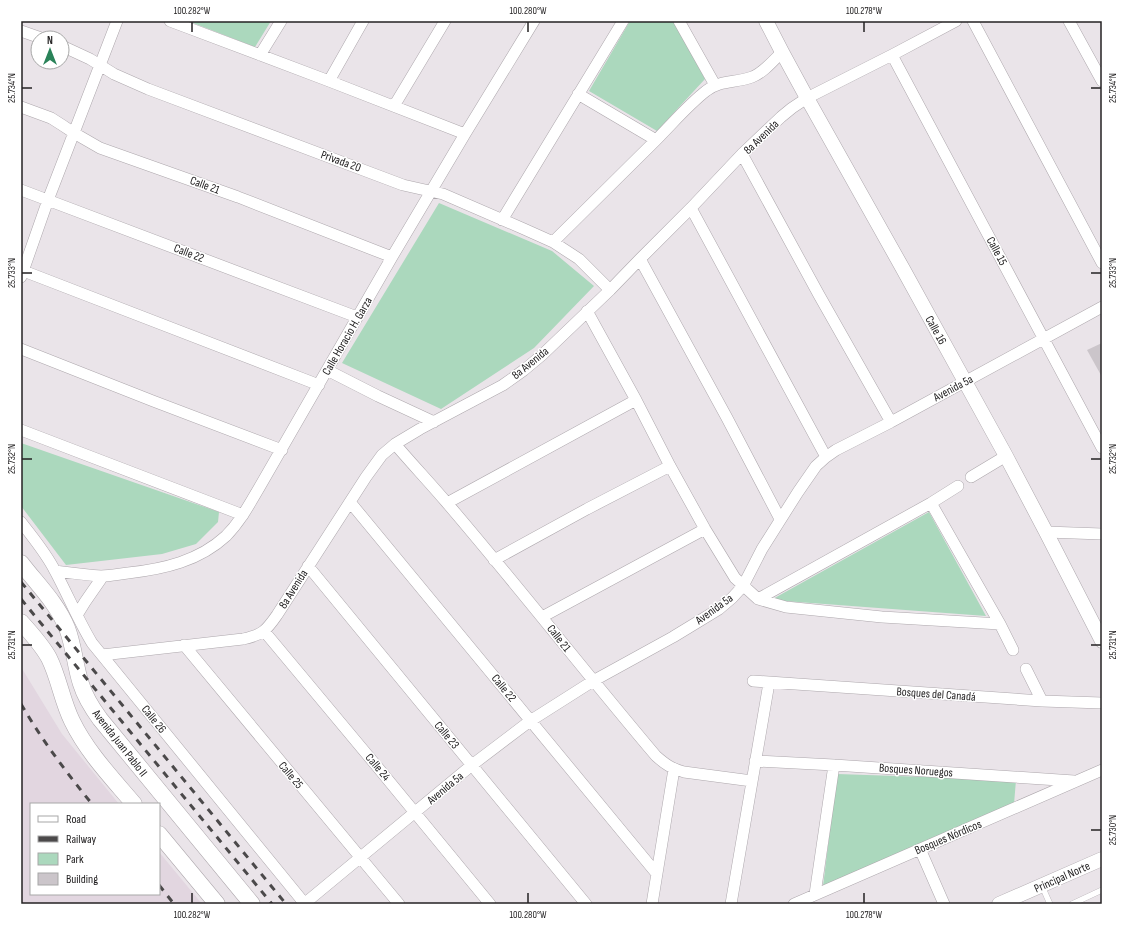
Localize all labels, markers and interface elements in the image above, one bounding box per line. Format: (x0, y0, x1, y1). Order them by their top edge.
text: 100.282°W (174, 5, 211, 17)
text: 100.280°W (510, 5, 547, 17)
text: 100.278°W (846, 5, 883, 17)
north arrow (30, 30, 70, 70)
text: N (47, 34, 53, 47)
text: 25.734°N (6, 73, 18, 103)
text: 25.734°N (1107, 73, 1119, 103)
street label: 8a Avenida (741, 117, 782, 158)
street label: Privada 20 (319, 147, 363, 176)
street label: Calle 21 (188, 173, 223, 198)
street label: Calle 15 (983, 234, 1010, 268)
street label: Calle 22 (172, 241, 206, 266)
text: 25.733°N (6, 258, 18, 288)
text: 25.733°N (1107, 258, 1119, 288)
street label: Calle Horacio H. Garza (319, 294, 376, 378)
street label: Calle 16 (922, 313, 950, 347)
street label: 8a Avenida (509, 344, 552, 383)
street label: Avenida 5a (930, 372, 976, 406)
text: 25.732°N (6, 444, 18, 474)
text: 25.732°N (1107, 444, 1119, 474)
street label: 8a Avenida (276, 567, 311, 612)
street label: Avenida 5a (692, 591, 736, 629)
street label: Calle 21 (543, 622, 574, 656)
text: 25.731°N (6, 630, 18, 660)
text: 25.731°N (1107, 630, 1119, 660)
street label: Calle 22 (488, 671, 519, 705)
street label: Bosques del Canadá (896, 684, 976, 705)
street label: Calle 26 (138, 702, 169, 736)
street label: Avenida Juan Pablo II (88, 706, 150, 780)
street label: Calle 23 (431, 718, 462, 752)
street label: Calle 24 (362, 751, 393, 784)
street label: Calle 25 (275, 759, 307, 792)
street label: Bosques Noruegos (878, 760, 953, 781)
street label: Avenida 5a (423, 769, 467, 808)
legend (30, 803, 160, 895)
text: Road (66, 812, 86, 827)
text: 25.730°N (1107, 815, 1119, 845)
street label: Bosques Nórdicos (912, 817, 984, 858)
text: Railway (66, 832, 97, 847)
text: Park (66, 852, 84, 867)
street label: Principal Norte (1032, 858, 1093, 896)
text: Building (66, 872, 98, 887)
text: 100.282°W (174, 909, 211, 921)
text: 100.280°W (510, 909, 547, 921)
text: 100.278°W (846, 909, 883, 921)

